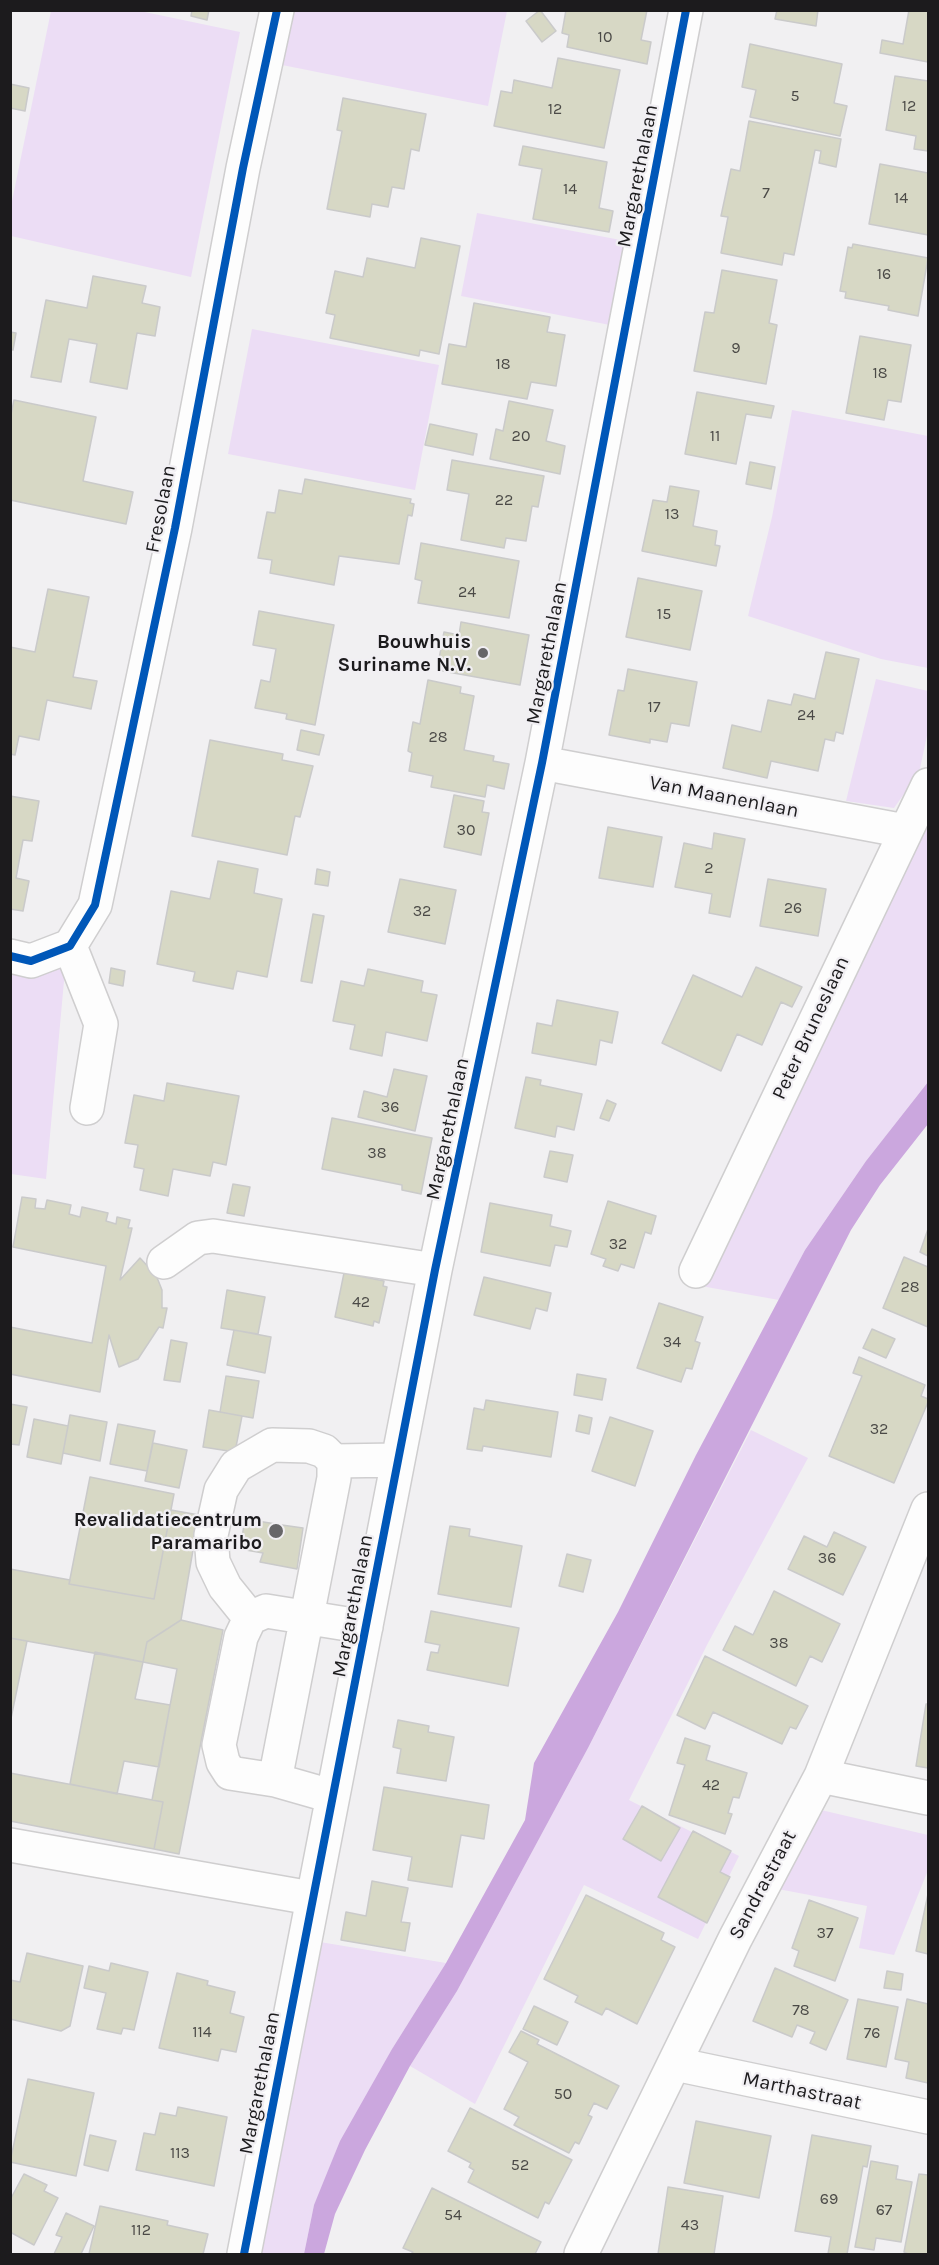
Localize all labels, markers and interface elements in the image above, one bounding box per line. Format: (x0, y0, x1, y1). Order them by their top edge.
house number: 10 (598, 27, 612, 47)
house number: 5 (790, 86, 800, 106)
house number: 12 (902, 96, 916, 116)
house number: 12 (548, 99, 562, 119)
street label: Margarethalaan (612, 103, 664, 249)
house number: 14 (563, 179, 577, 199)
house number: 7 (762, 183, 770, 203)
house number: 14 (894, 188, 908, 208)
house number: 16 (877, 264, 891, 284)
house number: 9 (731, 338, 741, 358)
house number: 18 (495, 354, 511, 374)
house number: 18 (872, 363, 888, 383)
house number: 20 (512, 426, 530, 446)
house number: 11 (710, 426, 720, 446)
street label: Fresolaan (141, 463, 181, 555)
house number: 22 (495, 490, 513, 510)
house number: 13 (665, 504, 679, 524)
street label: Margarethalaan (521, 580, 573, 726)
house number: 24 (458, 582, 476, 602)
house number: 15 (657, 604, 671, 624)
place label: Bouwhuis Suriname N.V. (338, 630, 471, 677)
marker: Bouwhuis Suriname N.V. (476, 646, 490, 660)
house number: 17 (648, 697, 660, 717)
house number: 24 (797, 705, 815, 725)
house number: 28 (428, 727, 448, 747)
street label: Van Maanenlaan (647, 771, 801, 823)
house number: 30 (457, 820, 475, 840)
house number: 2 (704, 858, 714, 878)
house number: 26 (784, 898, 802, 918)
house number: 32 (413, 901, 431, 921)
street label: Peter Bruneslaan (767, 952, 855, 1104)
street label: Margarethalaan (421, 1056, 475, 1202)
house number: 36 (381, 1097, 399, 1117)
house number: 38 (367, 1143, 387, 1163)
house number: 32 (609, 1234, 627, 1254)
house number: 28 (900, 1277, 920, 1297)
house number: 42 (352, 1292, 370, 1312)
house number: 34 (663, 1332, 681, 1352)
house number: 32 (870, 1419, 888, 1439)
place label: Revalidatiecentrum Paramaribo (74, 1508, 262, 1555)
marker: Revalidatiecentrum Paramaribo (267, 1522, 285, 1540)
street label: Margarethalaan (327, 1533, 379, 1679)
house number: 36 (818, 1548, 836, 1568)
house number: 38 (769, 1633, 789, 1653)
house number: 42 (702, 1775, 720, 1795)
street label: Sandrastraat (724, 1826, 802, 1944)
house number: 37 (817, 1923, 833, 1943)
house number: 78 (792, 2000, 810, 2020)
street label: Margarethalaan (234, 2010, 286, 2156)
house number: 114 (192, 2022, 212, 2042)
house number: 76 (864, 2023, 880, 2043)
street label: Marthastraat (741, 2067, 863, 2115)
house number: 50 (554, 2084, 572, 2104)
house number: 113 (170, 2143, 190, 2163)
house number: 52 (511, 2155, 529, 2175)
house number: 69 (820, 2189, 838, 2209)
house number: 67 (876, 2200, 892, 2220)
house number: 54 (444, 2205, 462, 2225)
house number: 43 (681, 2215, 699, 2235)
house number: 112 (131, 2220, 151, 2240)

